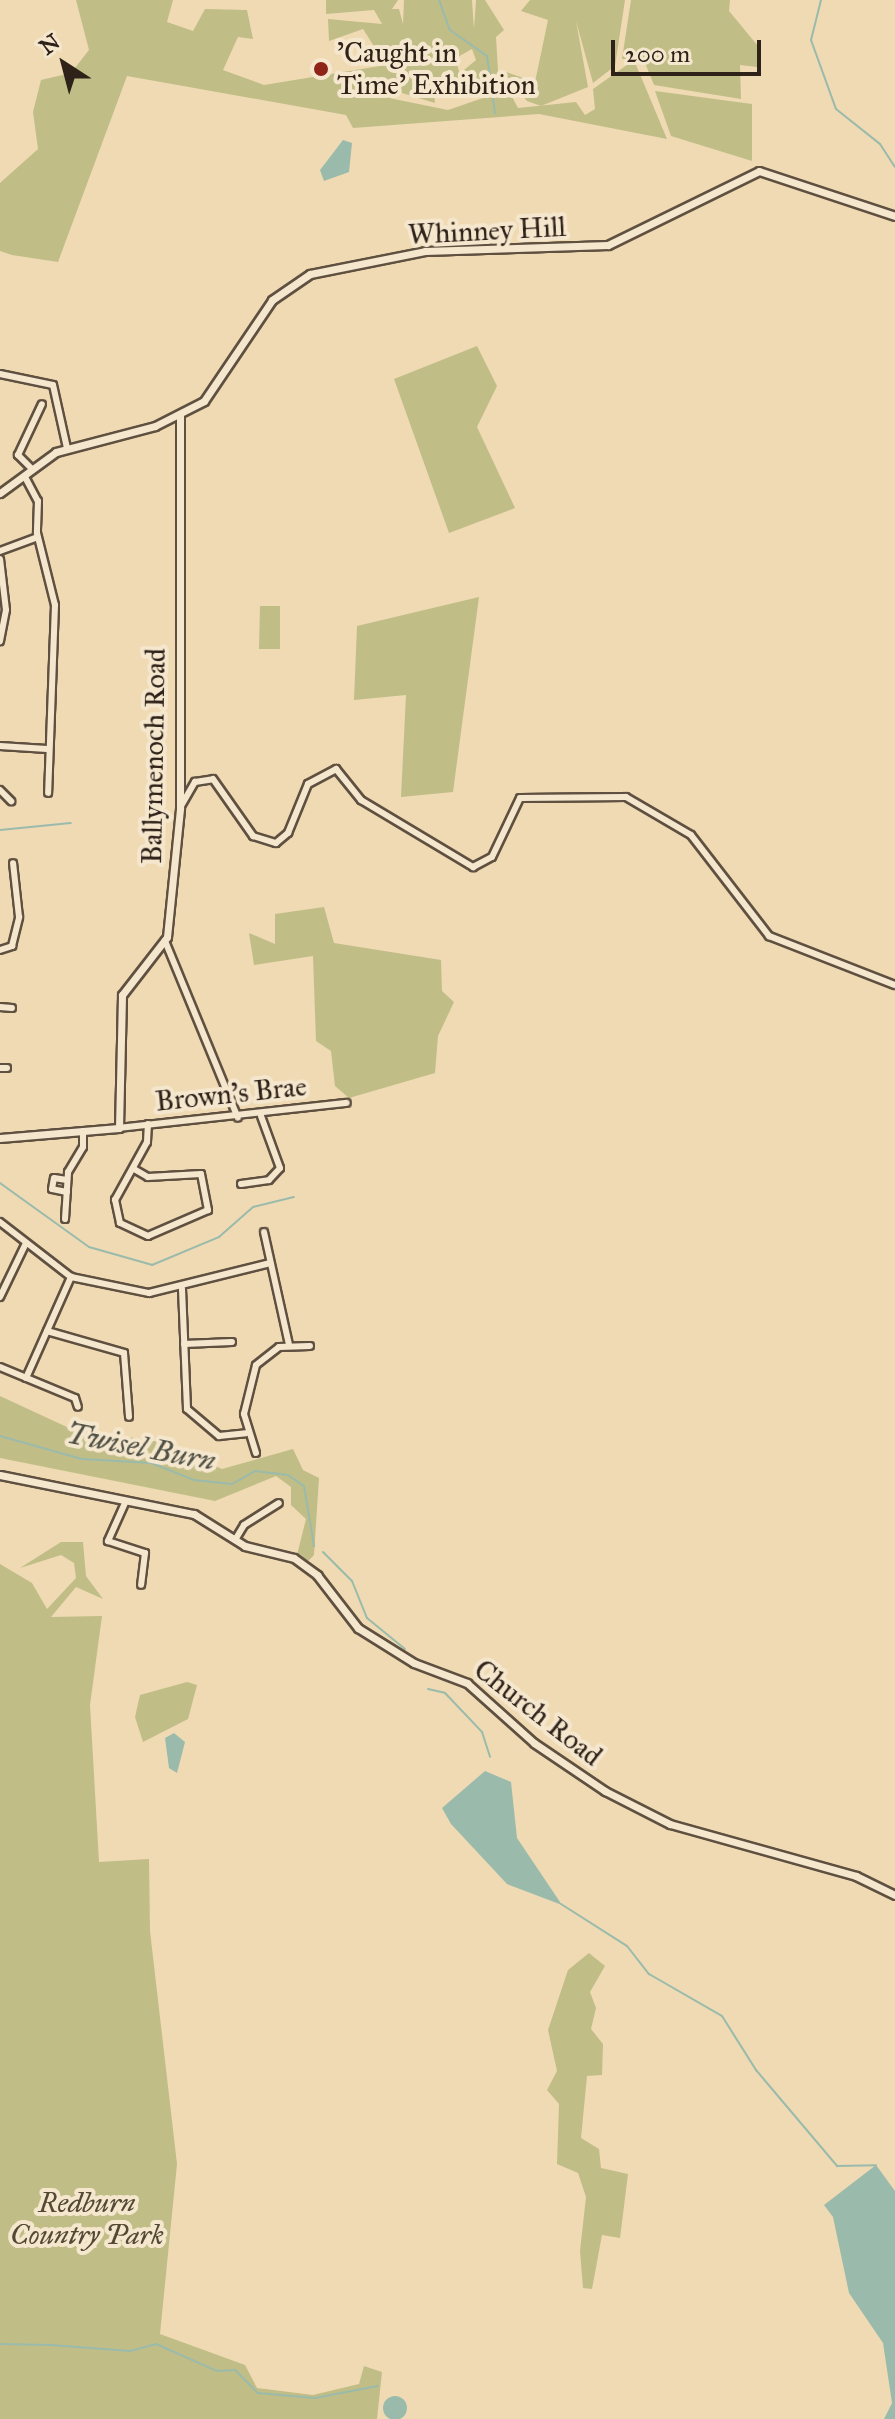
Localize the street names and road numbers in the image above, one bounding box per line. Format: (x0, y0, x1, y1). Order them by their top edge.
street label: Whinney Hill (407, 210, 567, 252)
street label: Ballymenoch Road (135, 648, 173, 864)
street label: Brown's Brae (154, 1069, 308, 1119)
street label: Church Road (467, 1653, 609, 1773)

